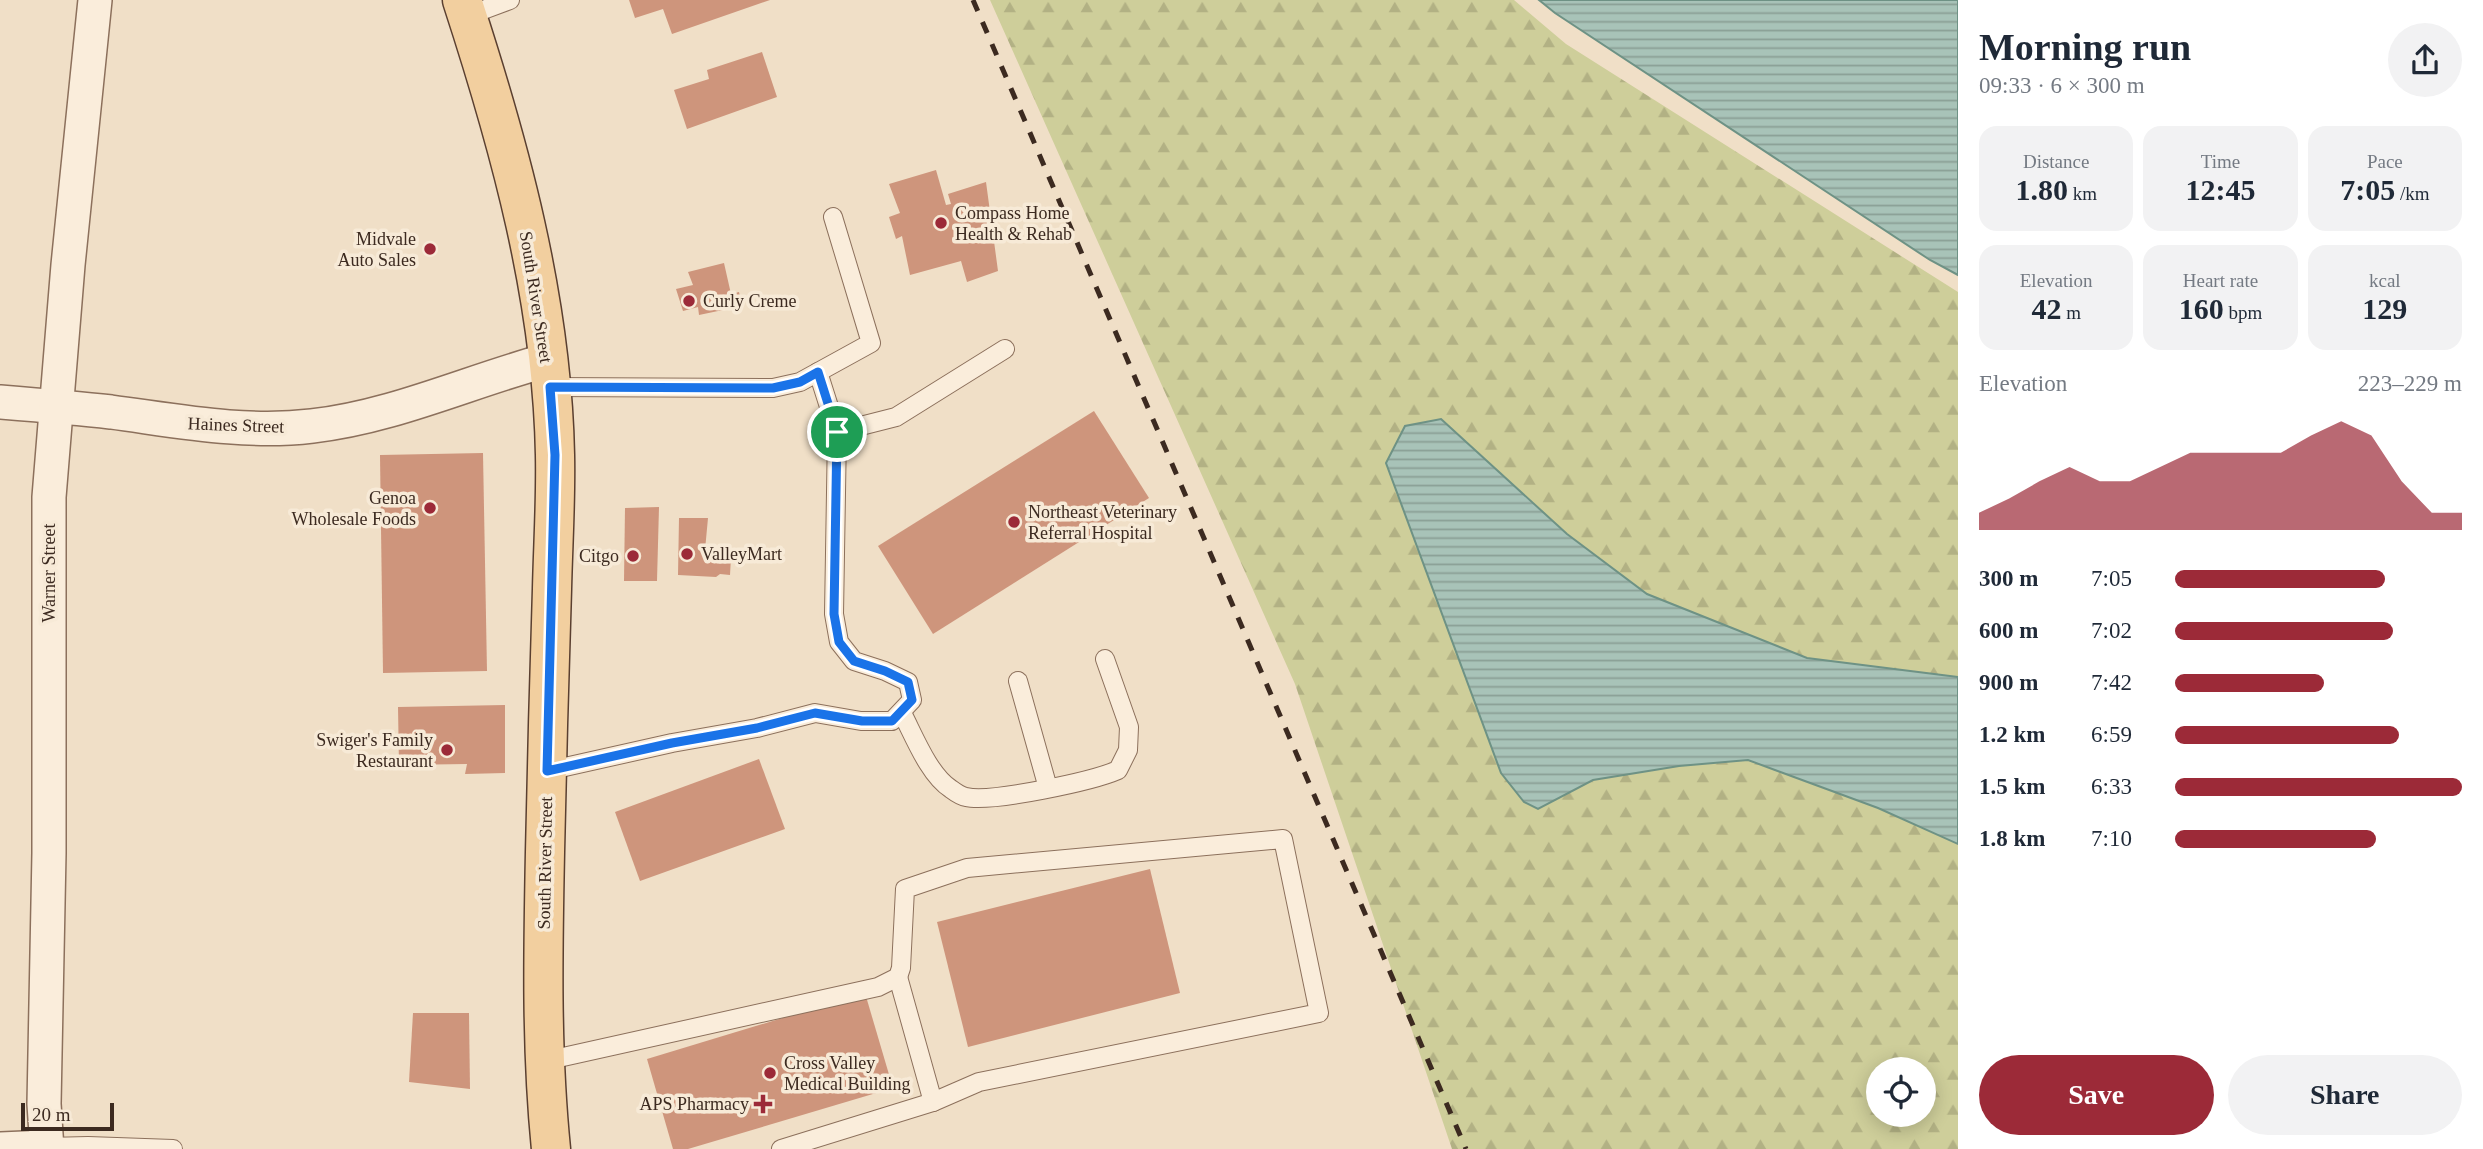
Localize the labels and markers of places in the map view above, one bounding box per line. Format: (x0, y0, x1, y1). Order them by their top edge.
place label: Compass Home Health & Rehab (955, 203, 1072, 244)
marker: Compass Home Health & Rehab (933, 215, 949, 231)
place label: Midvale Auto Sales (338, 229, 416, 270)
marker: Midvale Auto Sales (422, 241, 438, 257)
place label: Curly Creme (703, 291, 796, 311)
marker: Curly Creme (681, 293, 697, 309)
pin (807, 402, 867, 462)
place label: Genoa Wholesale Foods (292, 488, 416, 529)
marker: Genoa Wholesale Foods (422, 500, 438, 516)
place label: Northeast Veterinary Referral Hospital (1028, 502, 1177, 543)
marker: Northeast Veterinary Referral Hospital (1006, 514, 1022, 530)
place label: ValleyMart (701, 544, 782, 564)
place label: Citgo (579, 546, 619, 566)
marker: ValleyMart (679, 546, 695, 562)
marker: Citgo (625, 548, 641, 564)
place label: Swiger's Family Restaurant (316, 730, 433, 771)
marker: Swiger's Family Restaurant (439, 742, 455, 758)
place label: Cross Valley Medical Building (784, 1053, 910, 1094)
marker: Cross Valley Medical Building (762, 1065, 778, 1081)
place label: APS Pharmacy (640, 1094, 749, 1114)
marker: APS Pharmacy (755, 1096, 771, 1112)

